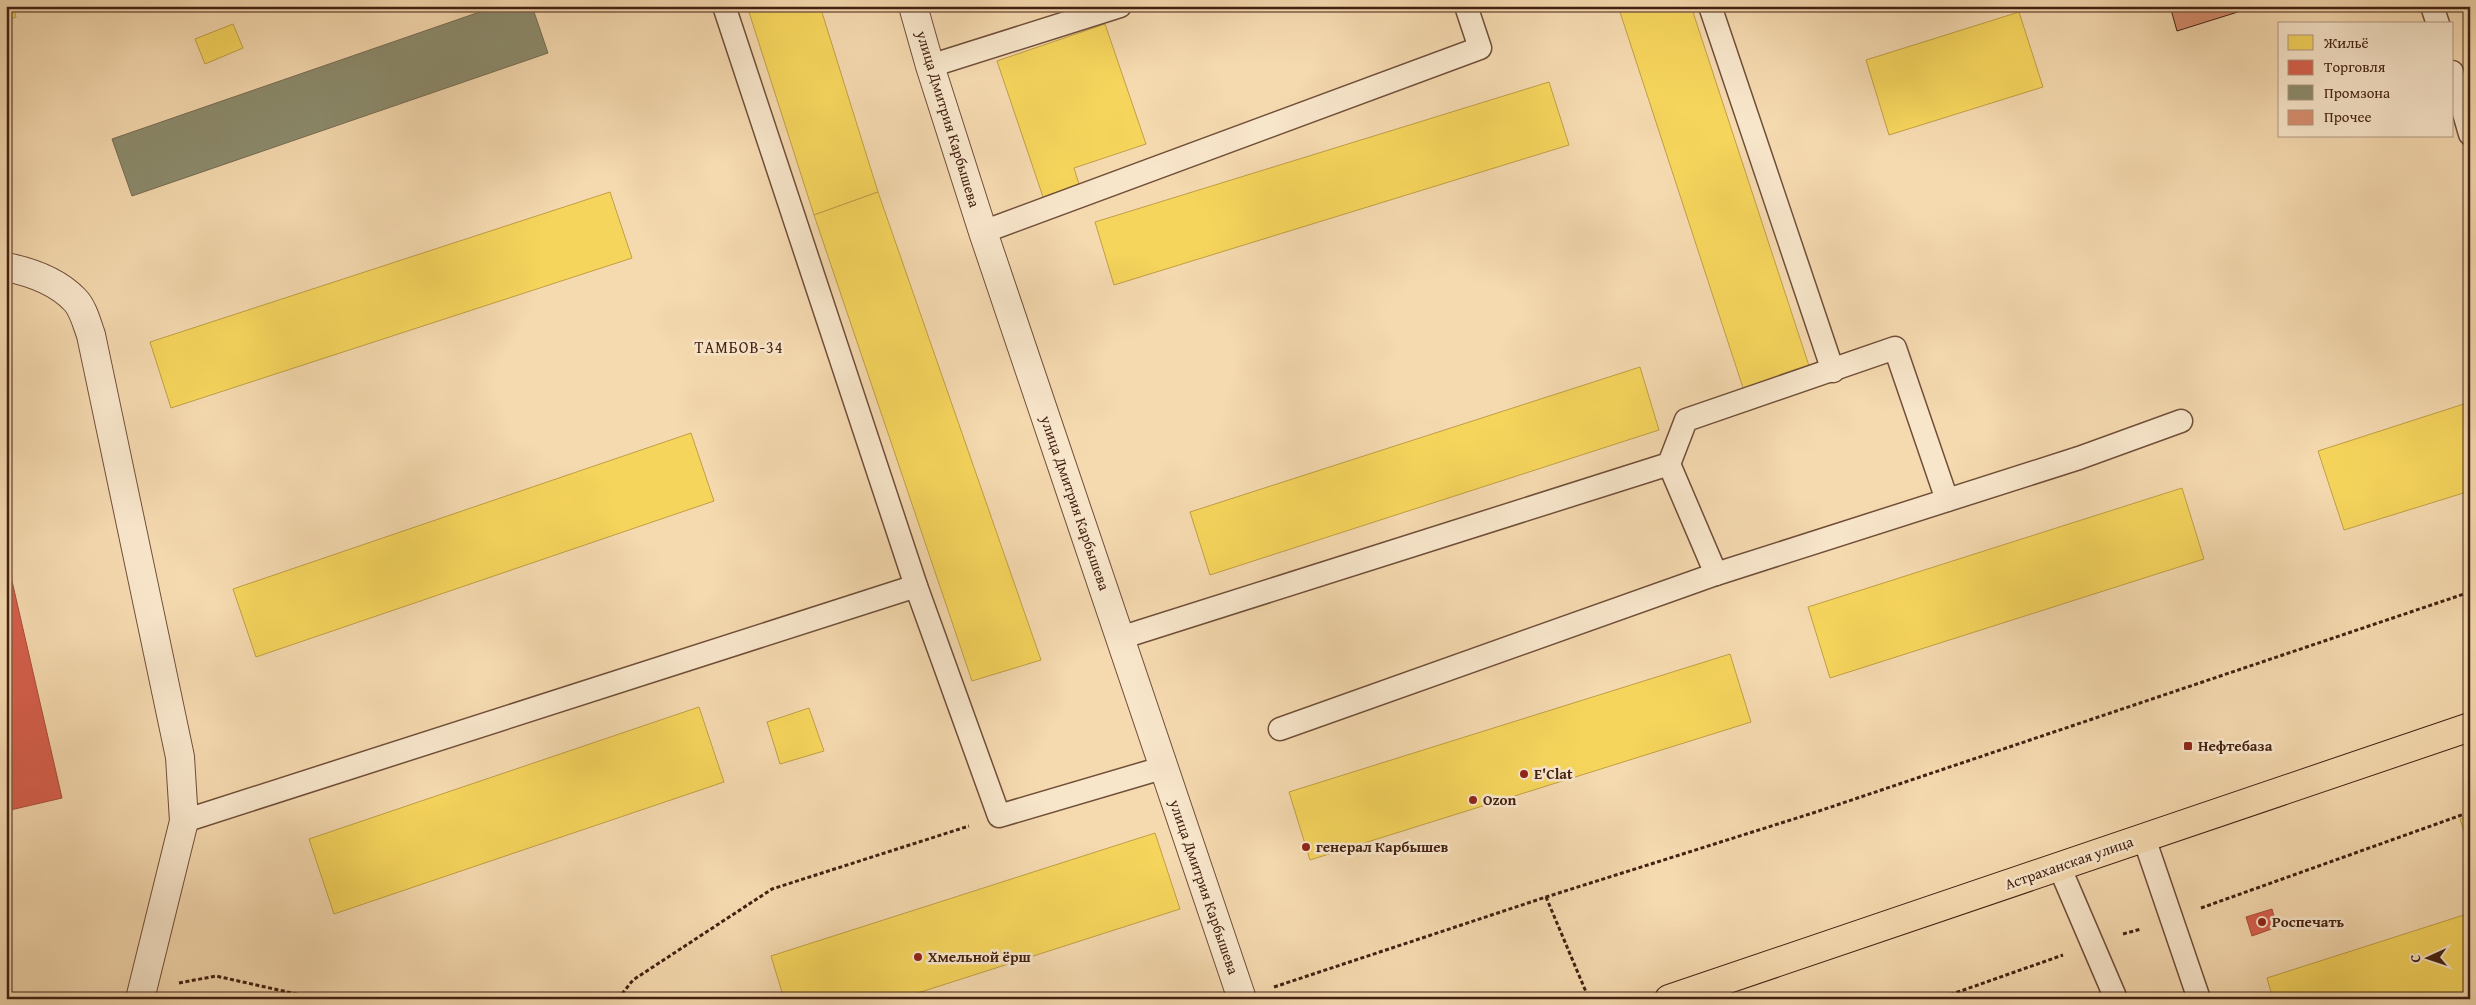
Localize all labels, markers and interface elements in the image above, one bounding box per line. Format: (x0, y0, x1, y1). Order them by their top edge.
legend (2278, 22, 2454, 138)
street label: улица Дмитрия Карбышева (911, 27, 986, 211)
text: Жильё (2323, 32, 2369, 53)
text: Торговля (2324, 56, 2386, 77)
text: Промзона (2324, 82, 2391, 103)
text: Прочее (2324, 106, 2372, 127)
district label: ТАМБОВ-34 (695, 335, 783, 359)
street label: улица Дмитрия Карбышева (1035, 412, 1116, 594)
place label: Нефтебаза (2198, 735, 2273, 756)
marker: Нефтебаза (2182, 740, 2194, 752)
place label: E'Clat (1534, 763, 1573, 784)
marker: E'Clat (1518, 768, 1530, 780)
place label: Ozon (1483, 789, 1517, 810)
marker: Ozon (1467, 794, 1479, 806)
street label: улица Дмитрия Карбышева (1164, 796, 1245, 978)
street label: Астраханская улица (2002, 830, 2137, 894)
place label: генерал Карбышев (1316, 836, 1449, 857)
marker: генерал Карбышев (1300, 841, 1312, 853)
place label: Роспечать (2272, 911, 2344, 932)
marker: Роспечать (2256, 916, 2268, 928)
north arrow (2404, 932, 2454, 982)
place label: Хмельной ёрш (928, 946, 1031, 967)
marker: Хмельной ёрш (912, 951, 924, 963)
text: С (2405, 954, 2425, 963)

